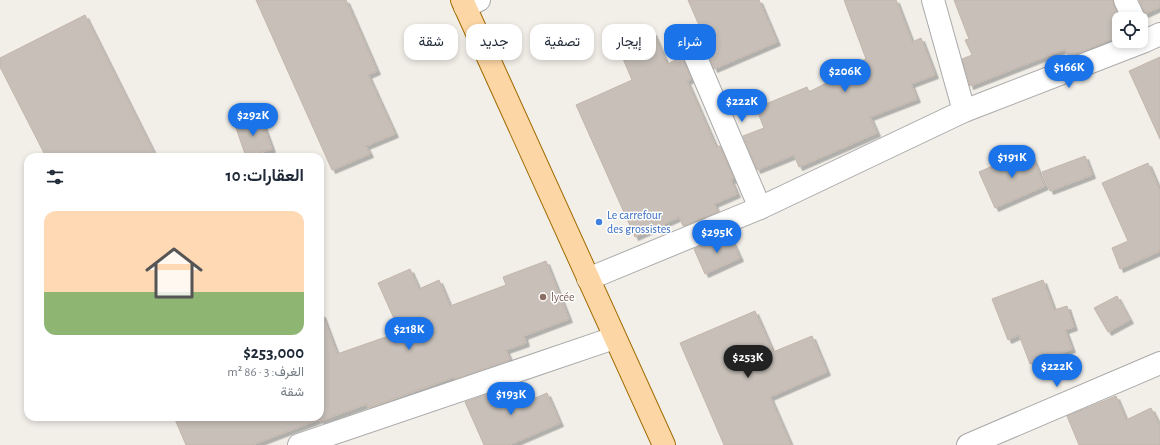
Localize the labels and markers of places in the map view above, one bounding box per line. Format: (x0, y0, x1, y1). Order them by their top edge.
pin: $166K (1041, 55, 1097, 89)
pin: $206K (817, 59, 873, 93)
pin: $222K (714, 89, 770, 123)
pin: $292K (225, 103, 281, 137)
pin: $191K (984, 145, 1040, 179)
place label: Le carrefour des grossistes (607, 209, 671, 235)
marker: Le carrefour des grossistes (594, 217, 604, 227)
pin: $295K (689, 220, 745, 254)
place label: lycée (551, 291, 575, 304)
marker: lycée (538, 292, 548, 302)
pin: $218K (381, 317, 437, 351)
pin: $253K (720, 345, 776, 379)
pin: $222K (1029, 354, 1085, 388)
pin: $193K (483, 382, 539, 416)

